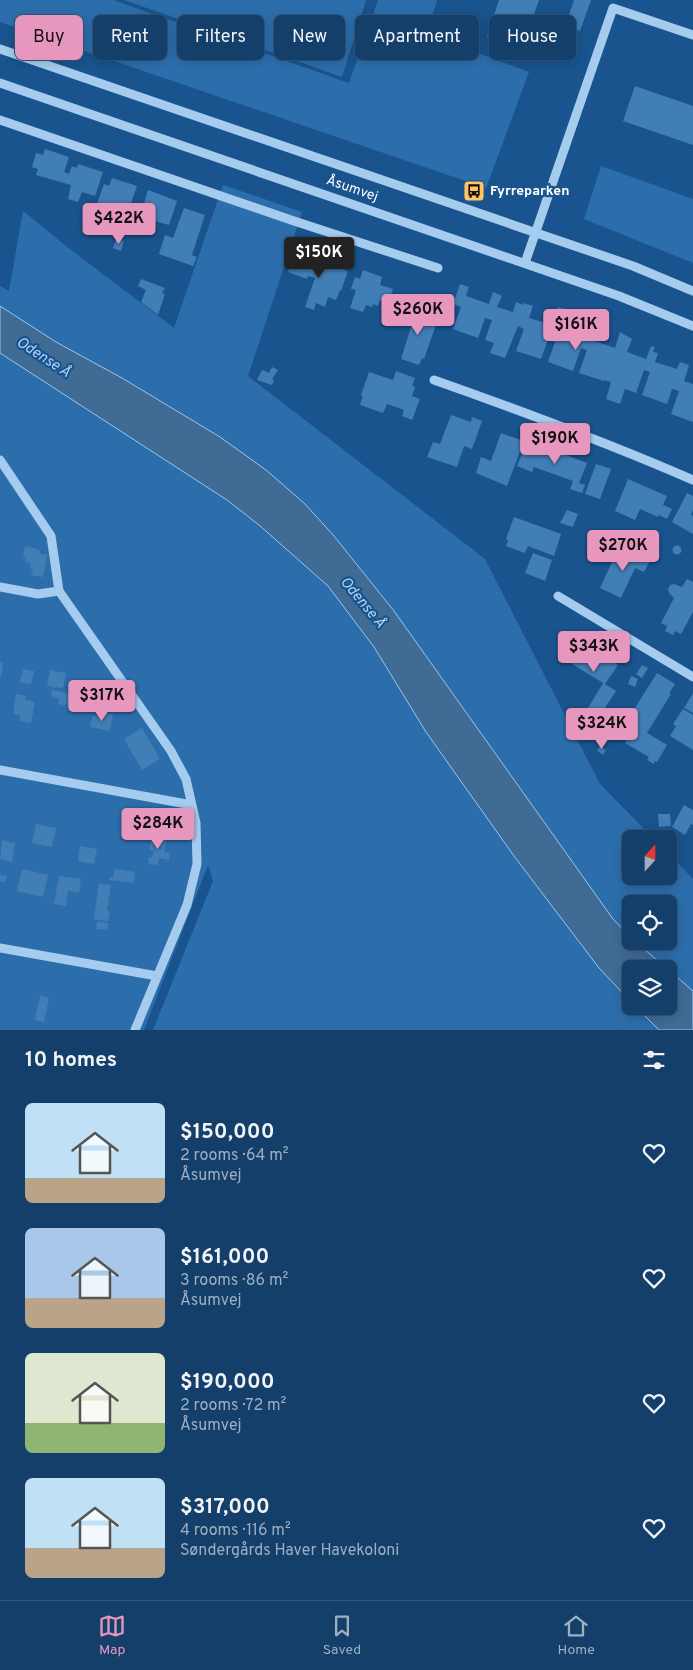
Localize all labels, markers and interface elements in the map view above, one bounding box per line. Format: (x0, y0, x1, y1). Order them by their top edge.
chip: Buy (15, 15, 83, 60)
chip: Rent (93, 15, 167, 60)
chip: Filters (177, 15, 264, 60)
chip: New (274, 15, 345, 60)
chip: Apartment (355, 15, 479, 60)
chip: House (489, 15, 576, 60)
street label: Åsumvej (324, 172, 380, 206)
bus stop icon: Fyrreparken (462, 179, 486, 203)
place label: Fyrreparken (490, 183, 569, 200)
pin: $422K (84, 202, 154, 245)
text: $422K (94, 209, 144, 229)
pin: $150K (284, 236, 354, 279)
text: $150K (295, 243, 343, 263)
pin: $260K (383, 294, 453, 336)
text: $260K (392, 300, 444, 320)
pin: $161K (541, 308, 611, 351)
text: $161K (554, 315, 598, 335)
water label: Odense Å (12, 333, 74, 383)
pin: $190K (520, 422, 590, 465)
text: $190K (531, 429, 579, 449)
pin: $270K (588, 530, 658, 572)
text: $270K (598, 536, 648, 556)
water label: Odense Å (335, 573, 389, 633)
pin: $343K (559, 630, 629, 673)
text: $343K (569, 637, 619, 657)
pin: $317K (67, 680, 137, 722)
text: $317K (79, 686, 125, 706)
pin: $324K (567, 708, 637, 750)
text: $324K (577, 714, 627, 734)
pin: $284K (123, 808, 193, 850)
text: $284K (132, 814, 184, 834)
north arrow (622, 830, 678, 885)
map controls (622, 830, 677, 1015)
button: locate (622, 895, 677, 950)
button: layers (622, 960, 677, 1015)
icon: filters (640, 1046, 668, 1074)
text: 10 homes (25, 1047, 117, 1074)
text: $150,000 (180, 1119, 274, 1146)
icon: home (65, 1123, 125, 1183)
icon: heart (640, 1139, 668, 1167)
text: 2 rooms · 64 m² (180, 1146, 289, 1166)
text: Åsumvej (180, 1166, 242, 1186)
text: $161,000 (180, 1244, 269, 1271)
icon: home (65, 1248, 125, 1308)
icon: heart (640, 1264, 668, 1292)
text: 3 rooms · 86 m² (180, 1271, 288, 1291)
text: Åsumvej (180, 1291, 242, 1311)
text: $190,000 (180, 1369, 275, 1396)
icon: home (65, 1373, 125, 1433)
icon: heart (640, 1389, 668, 1417)
text: 2 rooms · 72 m² (180, 1396, 286, 1416)
text: Åsumvej (180, 1416, 242, 1436)
text: $317,000 (180, 1494, 270, 1521)
icon: home (65, 1498, 125, 1558)
icon: heart (640, 1514, 668, 1542)
text: 4 rooms · 116 m² (180, 1521, 291, 1541)
text: Søndergårds Haver Havekoloni (180, 1541, 399, 1561)
tab: Map (98, 1612, 126, 1659)
tab: Saved (323, 1612, 361, 1659)
tab: Home (558, 1612, 595, 1659)

